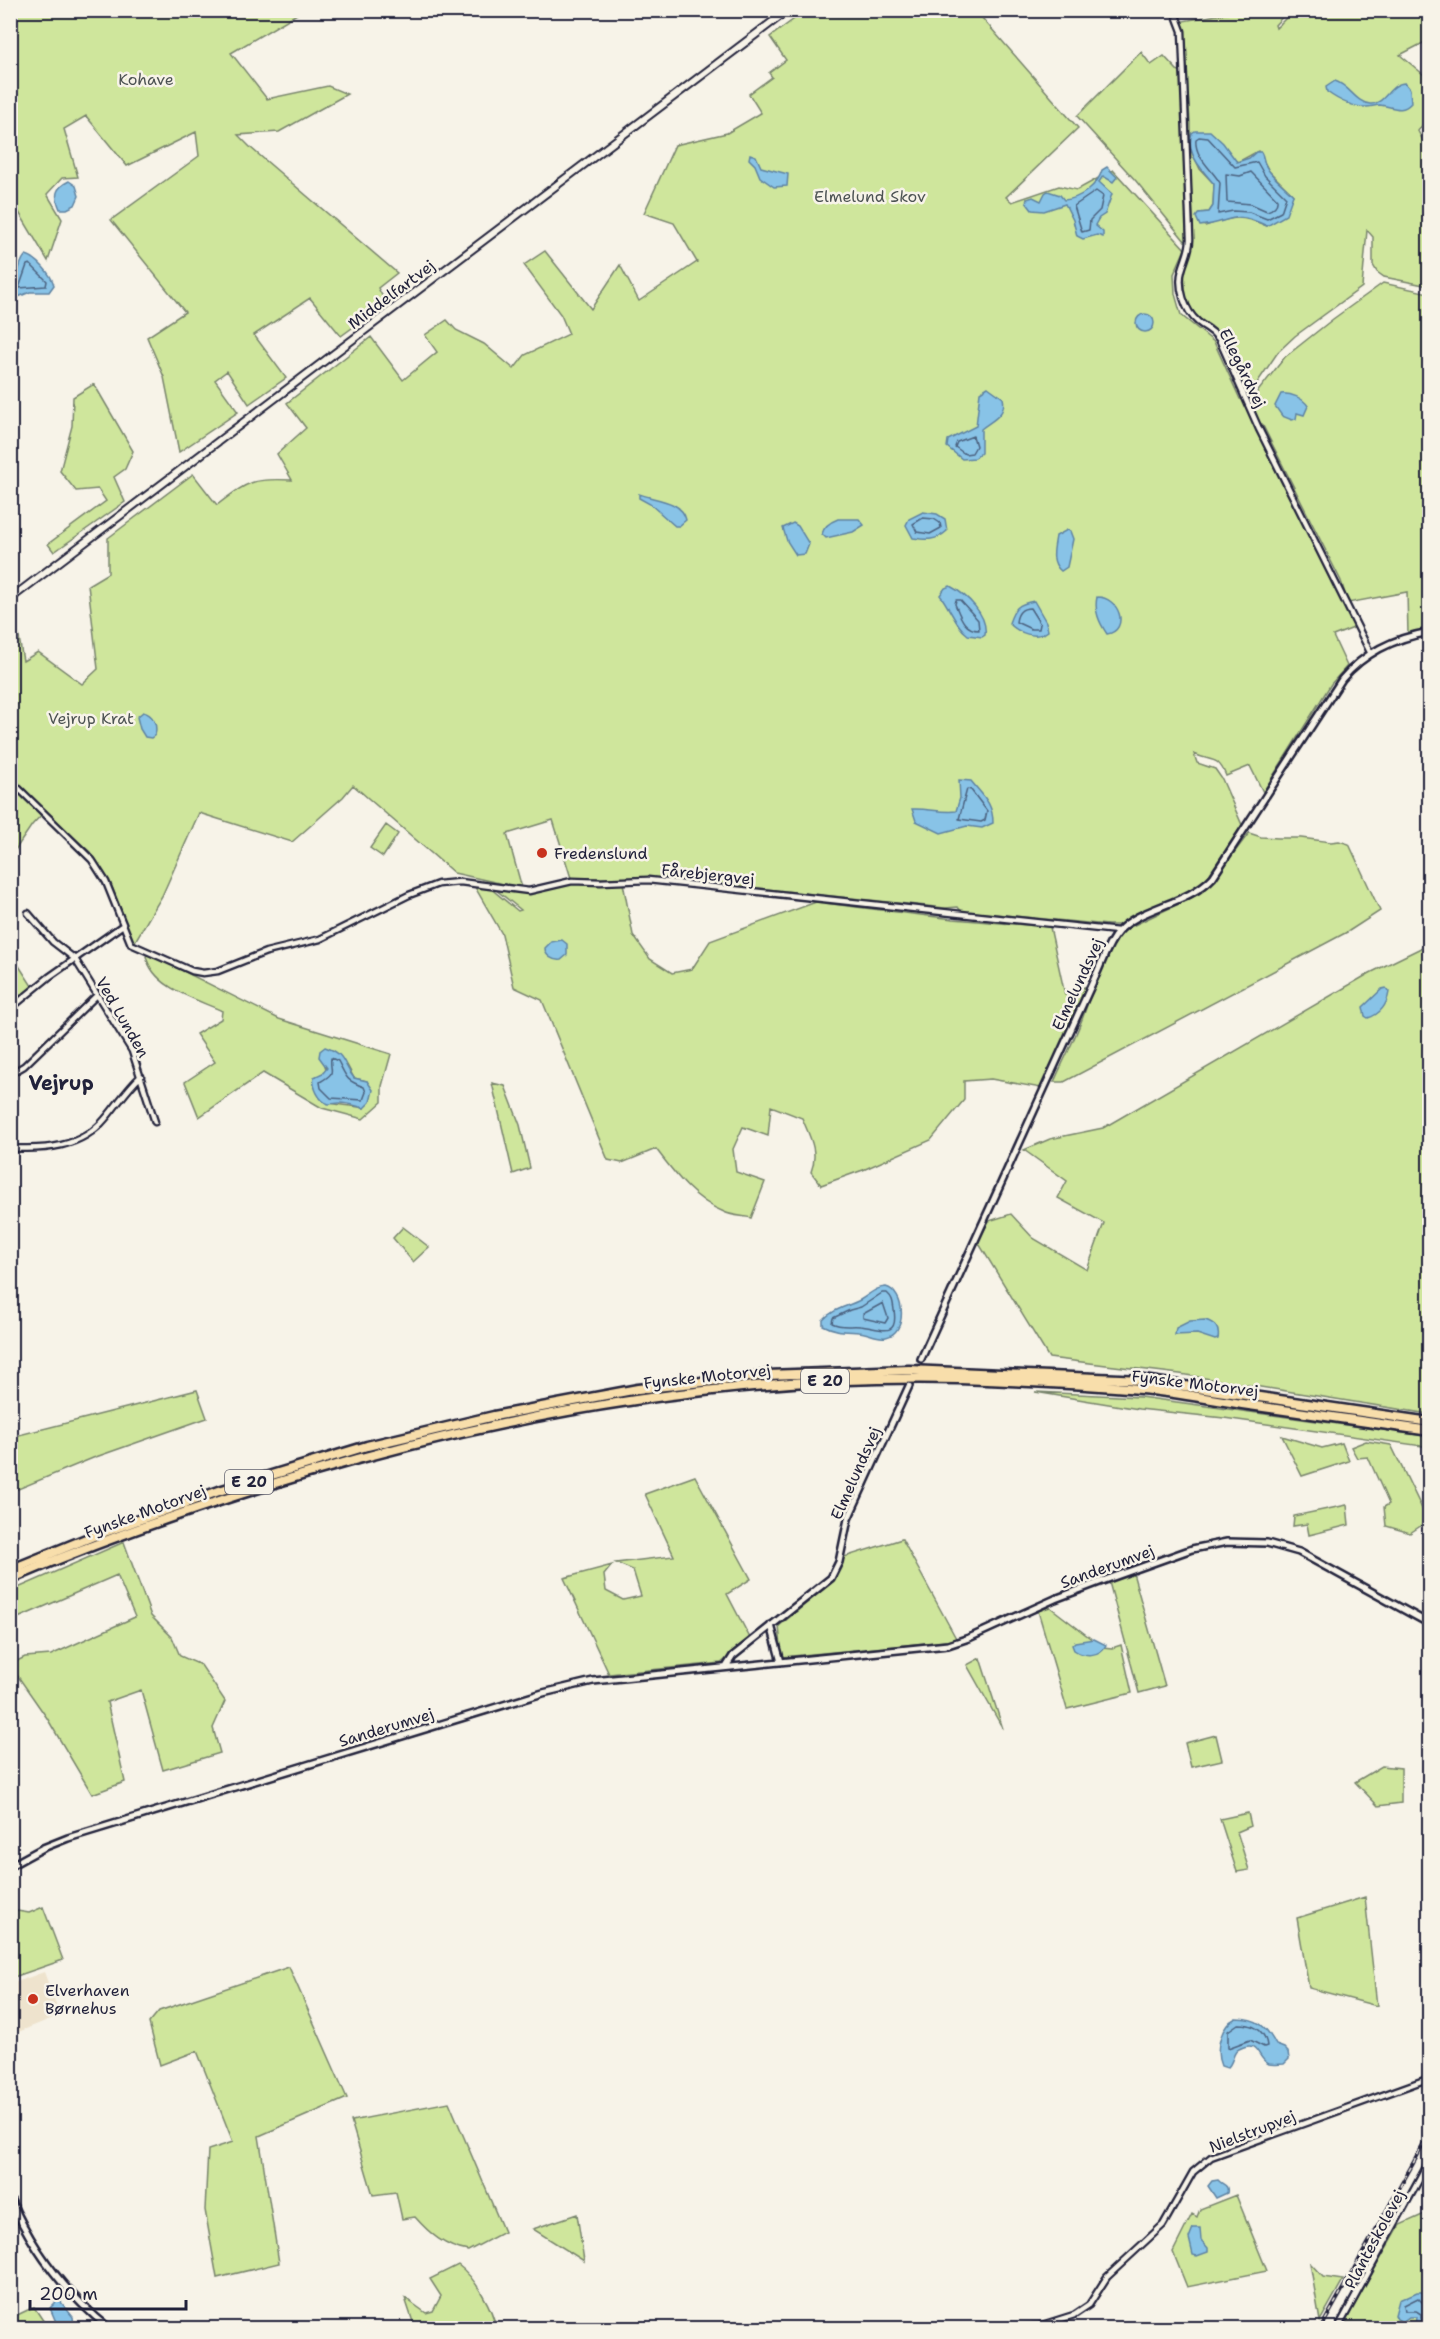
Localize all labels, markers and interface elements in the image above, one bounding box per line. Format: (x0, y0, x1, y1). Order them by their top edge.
park label: Kohave (118, 69, 174, 90)
park label: Elmelund Skov (814, 186, 926, 207)
street label: Middelfartvej (344, 255, 439, 334)
street label: Ellegårdvej (1214, 325, 1271, 411)
park label: Vejrup Krat (48, 708, 134, 729)
place label: Fredenslund (554, 843, 648, 864)
marker: Fredenslund (535, 846, 549, 860)
street label: Fårebjergvej (660, 859, 756, 890)
street label: Elmelundsvej (1047, 935, 1108, 1034)
street label: Ved Lunden (91, 973, 154, 1062)
district label: Vejrup (28, 1070, 94, 1096)
street label: Fynske Motorvej (642, 1359, 772, 1394)
street label: Fynske Motorvej (1130, 1365, 1260, 1402)
road number: E 20 (801, 1369, 849, 1393)
street label: Elmelundsvej (826, 1423, 885, 1523)
road number: E 20 (225, 1470, 273, 1494)
street label: Fynske Motorvej (82, 1480, 209, 1543)
street label: Sanderumvej (1057, 1540, 1157, 1593)
street label: Sanderumvej (336, 1703, 436, 1752)
place label: Elverhaven Børnehus (45, 1980, 130, 2019)
marker: Elverhaven Børnehus (26, 1992, 40, 2006)
street label: Nielstrupvej (1206, 2105, 1298, 2158)
street label: Planteskolevej (1339, 2186, 1409, 2293)
scale bar (30, 2273, 186, 2311)
text: 200 m (39, 2282, 98, 2306)

